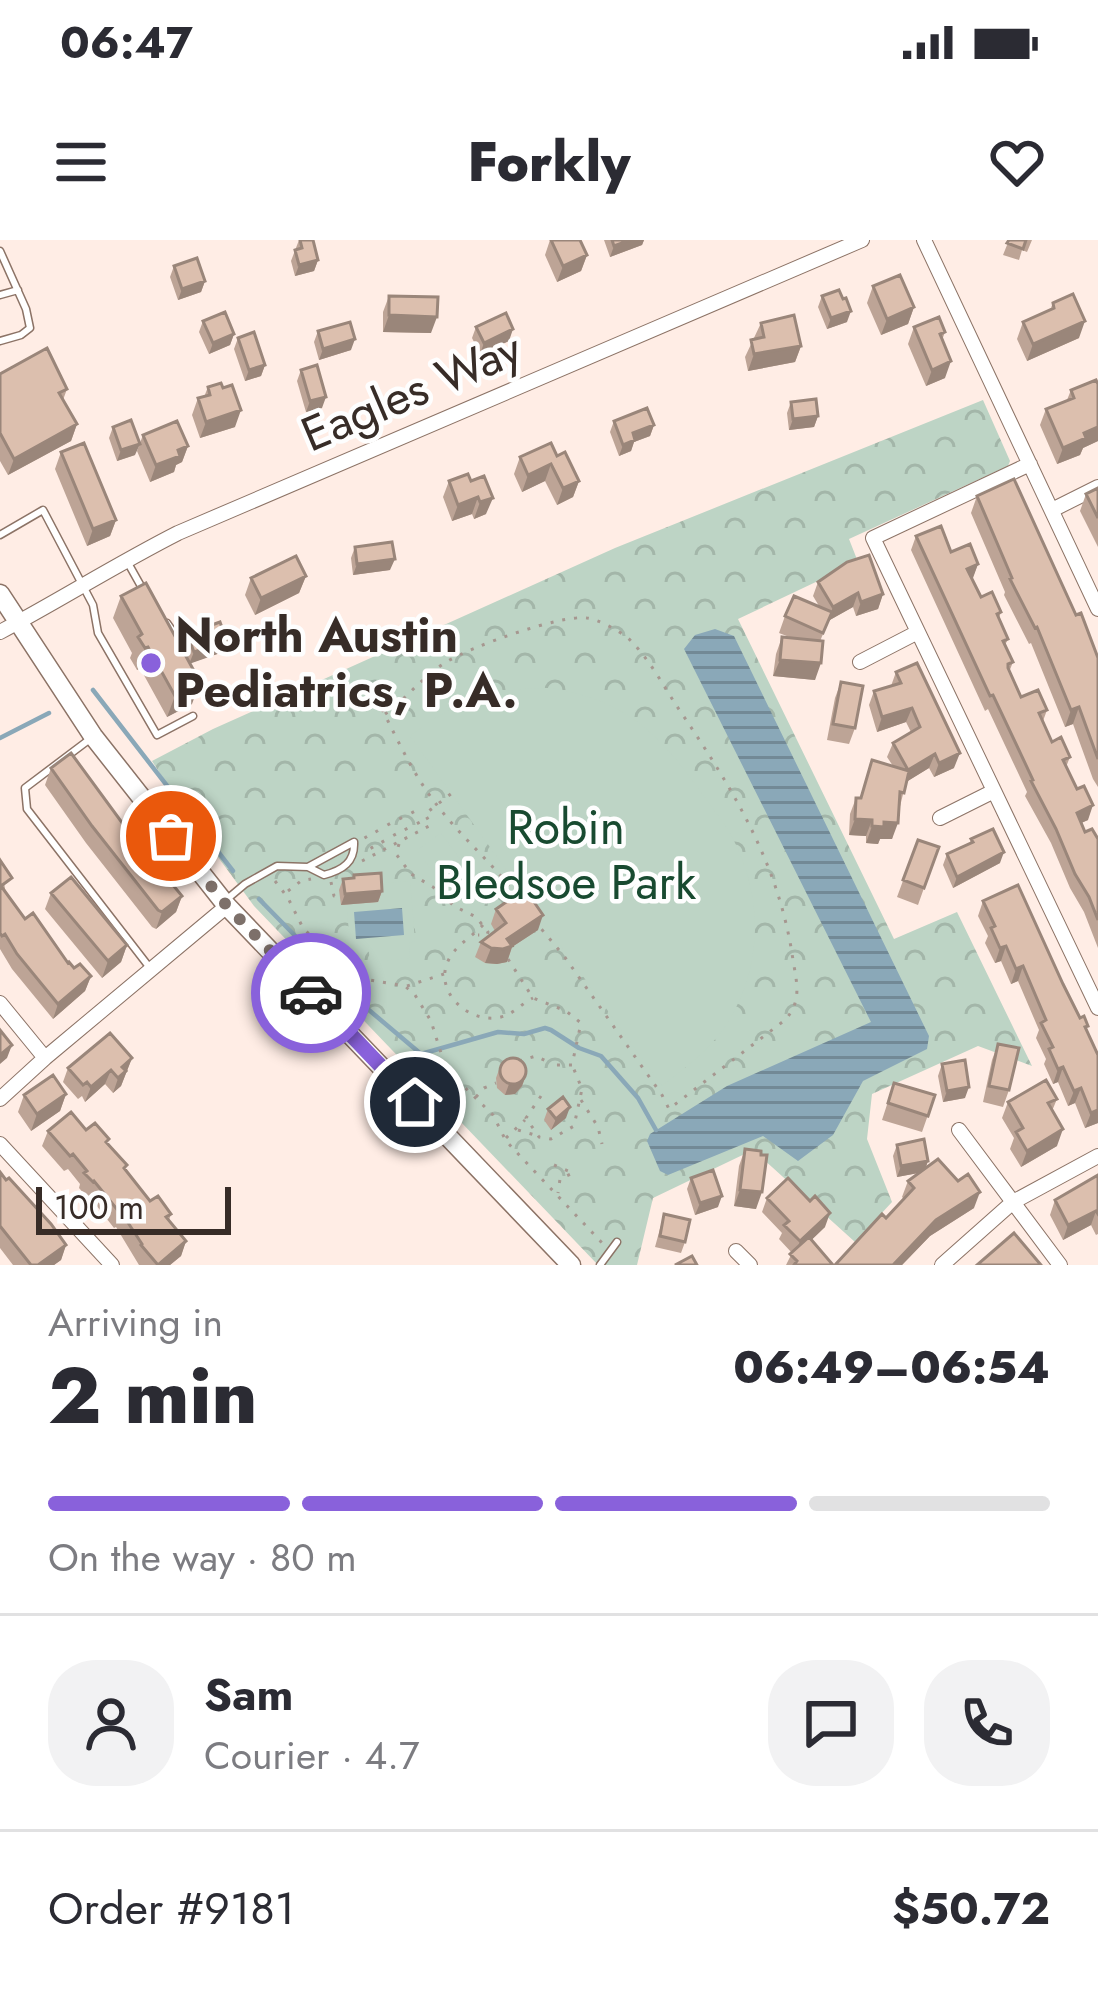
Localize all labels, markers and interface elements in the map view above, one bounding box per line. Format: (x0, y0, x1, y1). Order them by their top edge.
text: 06:47 (60, 10, 193, 75)
text: Forkly (468, 123, 630, 201)
icon: menu (48, 129, 114, 195)
icon: heart (984, 129, 1050, 195)
street label: Eagles Way (290, 314, 533, 469)
place label: North Austin Pediatrics, P.A. (175, 601, 518, 725)
marker: North Austin Pediatrics, P.A. (138, 650, 164, 676)
pin (120, 785, 222, 887)
park label: Robin Bledsoe Park (436, 793, 697, 917)
icon: bag (138, 803, 204, 869)
courier (251, 933, 371, 1053)
icon: car (278, 960, 344, 1026)
pin (364, 1051, 466, 1153)
icon: home (382, 1069, 448, 1135)
scale bar (36, 1181, 231, 1234)
text: 100 m (54, 1184, 144, 1231)
text: Arriving in (48, 1294, 223, 1351)
text: 06:49–06:54 (733, 1335, 1050, 1400)
text: 2 min (48, 1340, 257, 1452)
text: On the way · 80 m (48, 1529, 357, 1586)
button: person (48, 1660, 174, 1786)
button: chat (768, 1660, 894, 1786)
button: phone (924, 1660, 1050, 1786)
text: Sam (204, 1662, 293, 1727)
text: Courier · 4.7 (204, 1727, 419, 1784)
text: Order #9181 (48, 1876, 295, 1941)
text: $50.72 (892, 1876, 1050, 1941)

